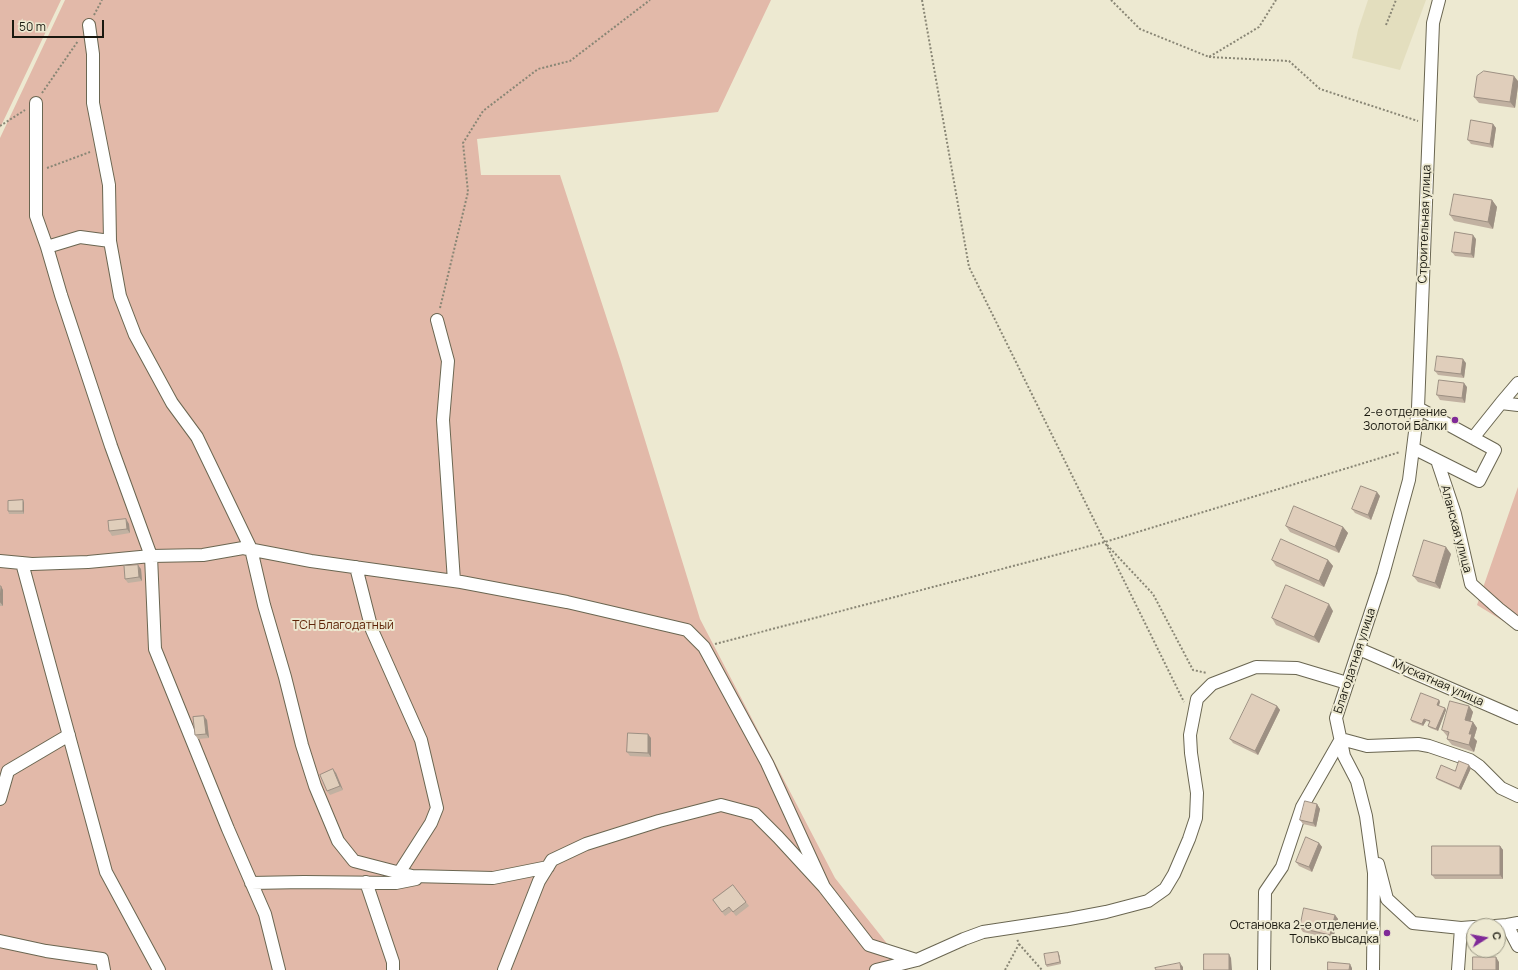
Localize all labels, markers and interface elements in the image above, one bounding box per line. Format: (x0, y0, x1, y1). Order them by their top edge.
scale bar (14, 12, 106, 38)
text: 50 m (19, 18, 46, 35)
street label: Строительная улица (1416, 164, 1434, 284)
place label: 2-е отделение Золотой Балки (1363, 406, 1447, 434)
marker: 2-е отделение Золотой Балки (1450, 415, 1460, 425)
street label: Аланская улица (1437, 483, 1475, 575)
street label: Благодатная улица (1331, 606, 1379, 716)
park label: ТСН Благодатный (292, 619, 394, 633)
street label: Мускатная улица (1390, 656, 1486, 710)
north arrow (1466, 918, 1506, 958)
place label: Остановка 2-е отделение. Только высадка (1230, 919, 1379, 947)
marker: Остановка 2-е отделение. Только высадка (1382, 928, 1392, 938)
text: С (1489, 930, 1505, 941)

